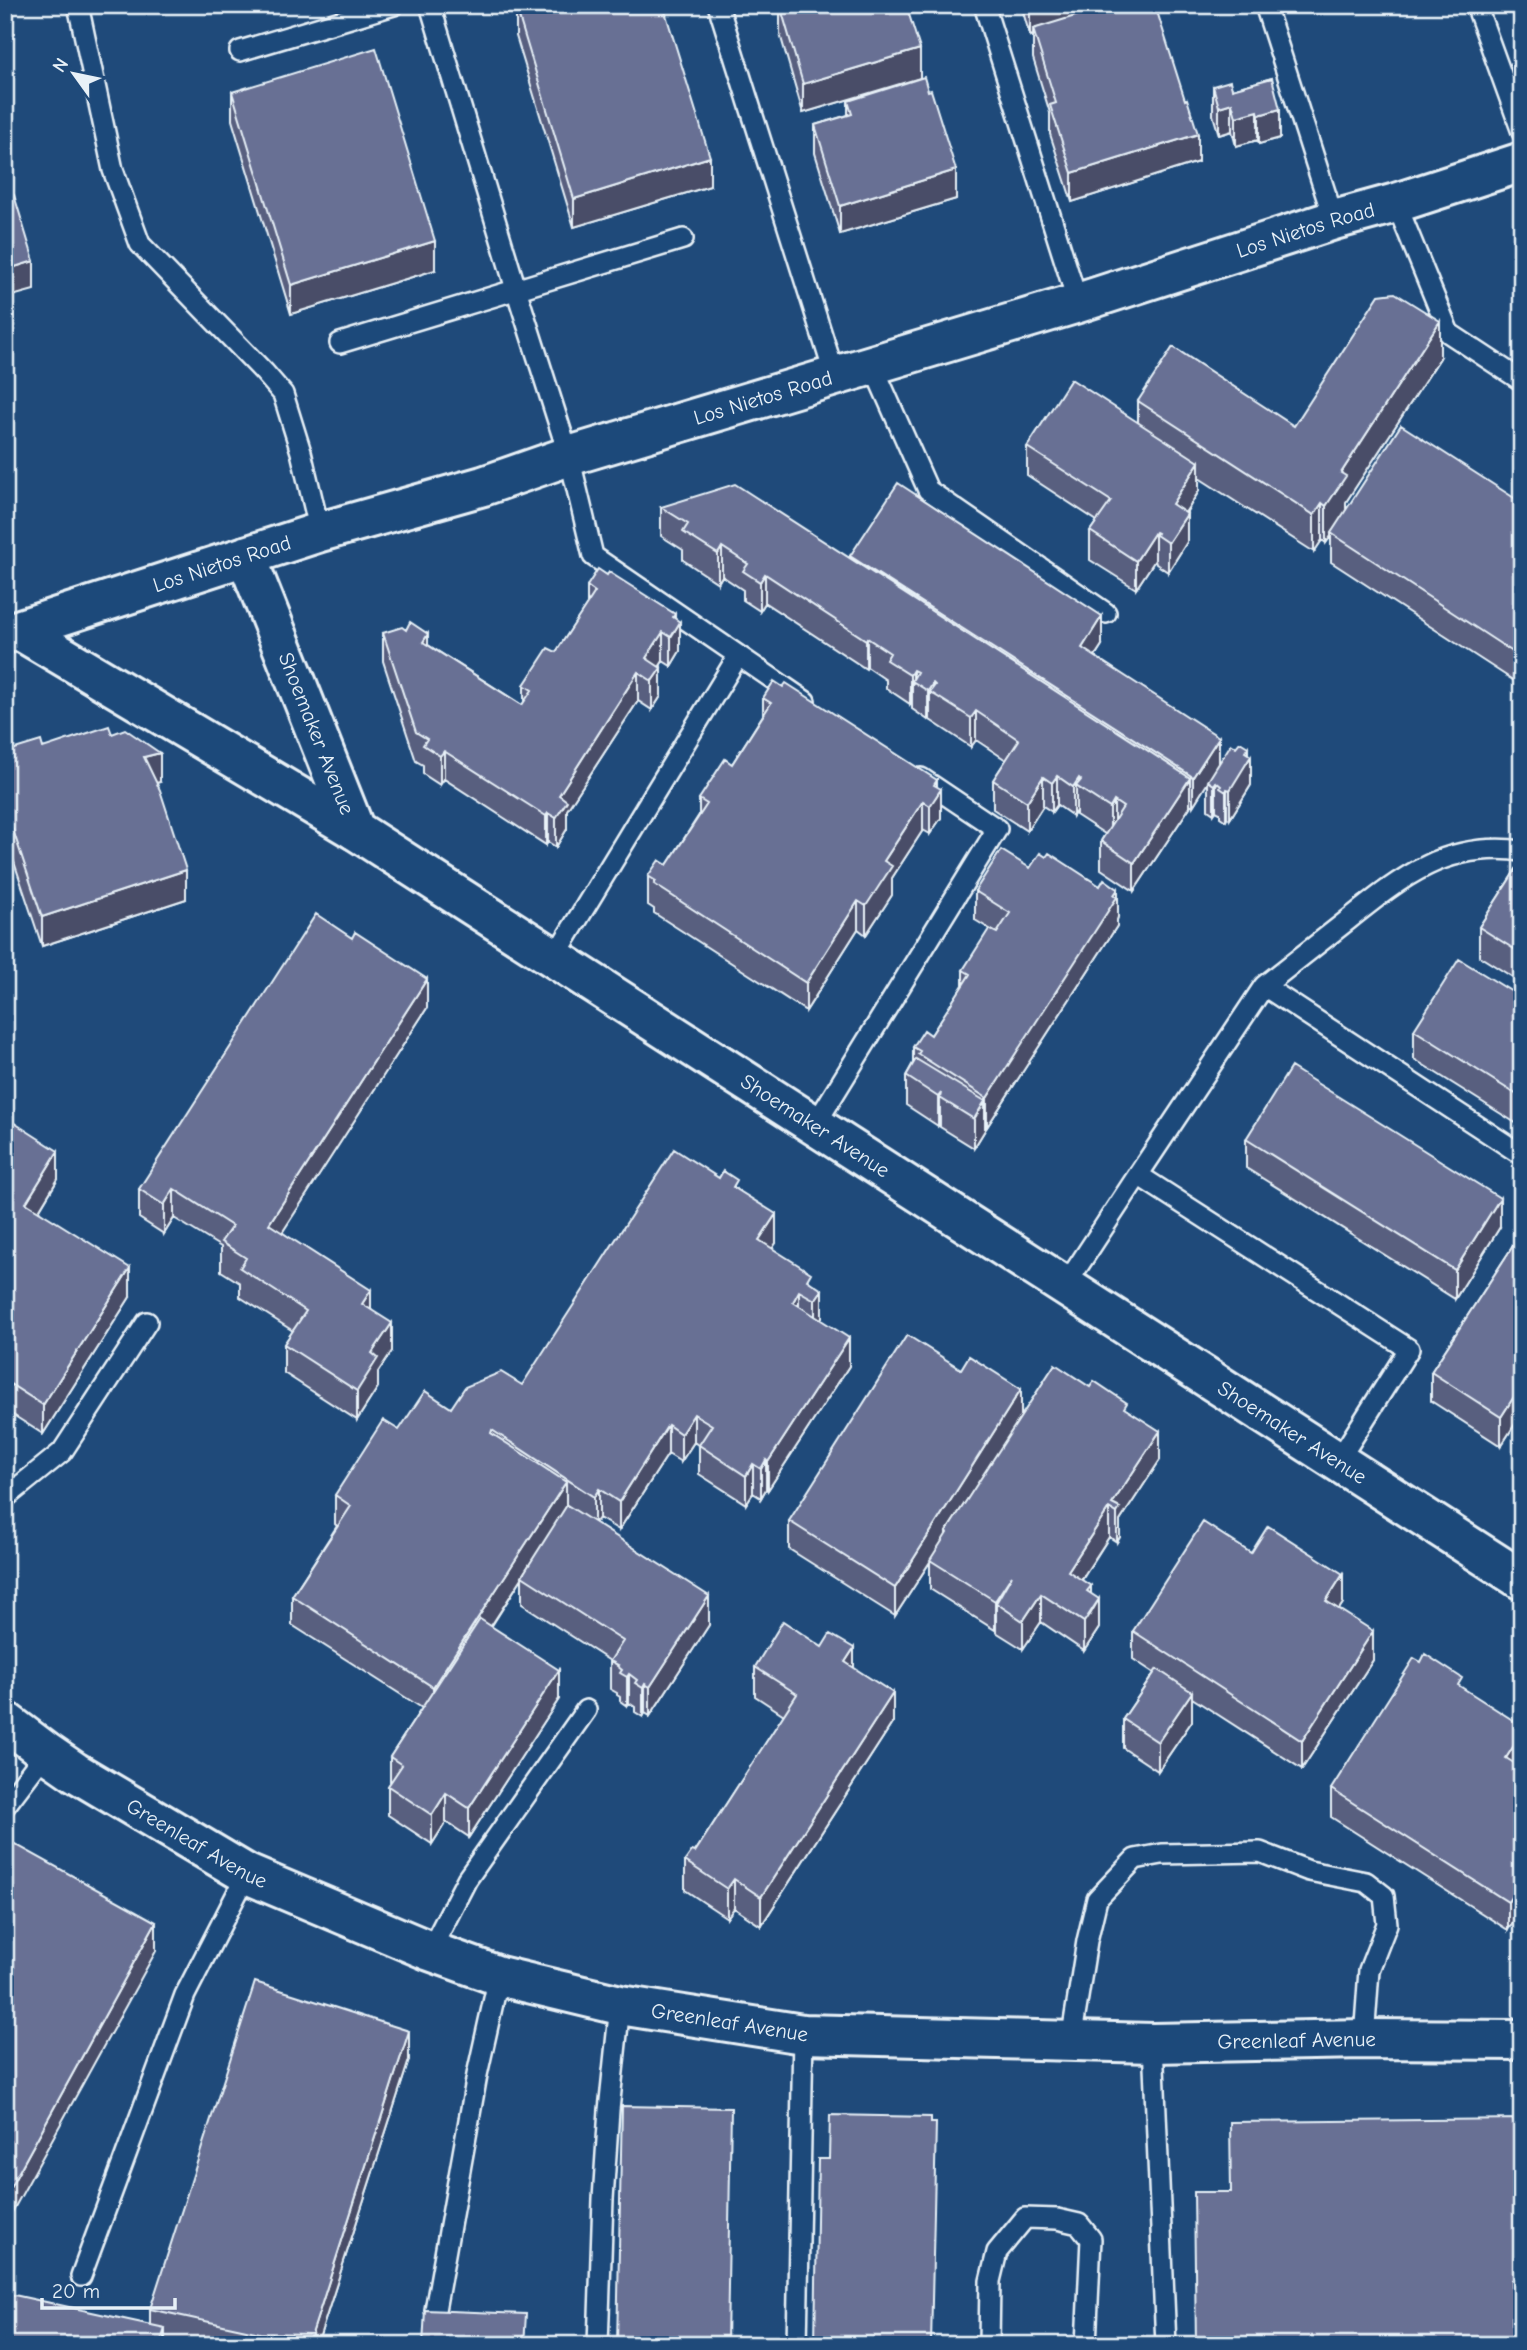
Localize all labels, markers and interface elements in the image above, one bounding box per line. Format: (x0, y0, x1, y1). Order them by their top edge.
north arrow (38, 38, 108, 108)
text: N (48, 54, 73, 76)
street label: Los Nietos Road (1233, 197, 1377, 263)
street label: Los Nietos Road (691, 366, 835, 430)
street label: Los Nietos Road (150, 530, 294, 597)
street label: Shoemaker Avenue (274, 649, 360, 818)
street label: Shoemaker Avenue (736, 1069, 894, 1182)
street label: Shoemaker Avenue (1213, 1376, 1371, 1489)
street label: Greenleaf Avenue (122, 1793, 271, 1893)
street label: Greenleaf Avenue (650, 1998, 810, 2047)
street label: Greenleaf Avenue (1217, 2027, 1376, 2054)
scale bar (42, 2266, 175, 2310)
text: 20 m (52, 2279, 100, 2303)

